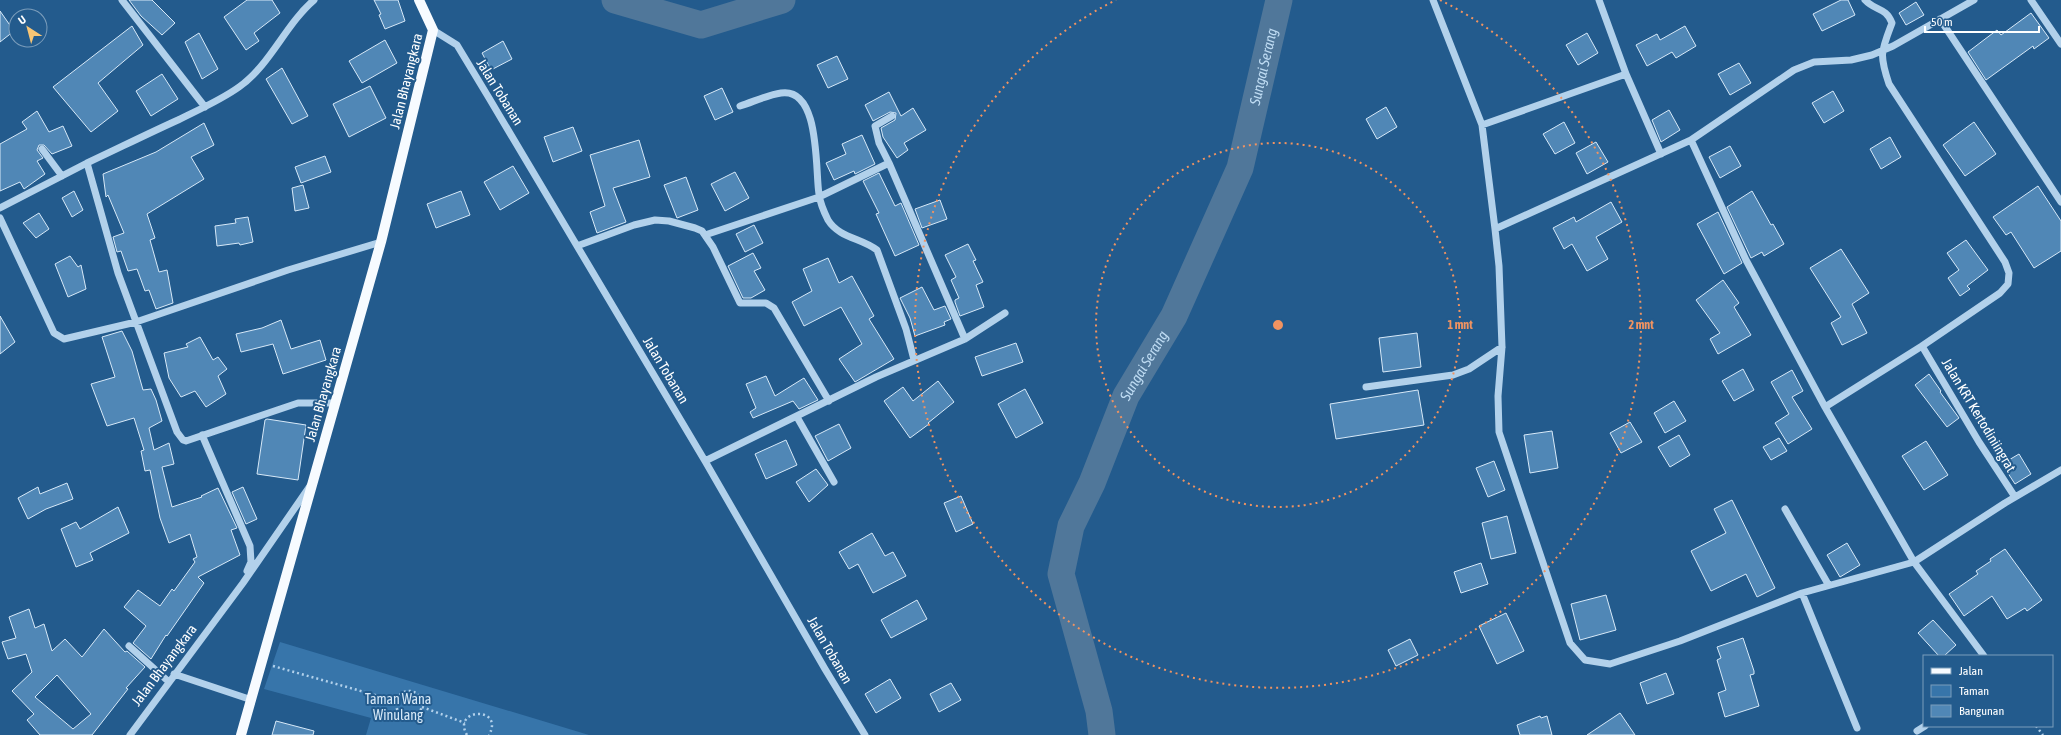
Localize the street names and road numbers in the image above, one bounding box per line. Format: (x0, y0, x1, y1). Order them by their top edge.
street label: Jalan Bhayangkara (386, 32, 426, 130)
street label: Jalan Tobanan (473, 56, 527, 128)
street label: Jalan Tobanan (640, 334, 692, 406)
street label: Jalan Bhayangkara (302, 345, 344, 443)
street label: Jalan KRT Kertodiniingrat (1939, 355, 2019, 475)
street label: Jalan Tobanan (804, 614, 856, 686)
street label: Jalan Bhayangkara (128, 621, 200, 709)

